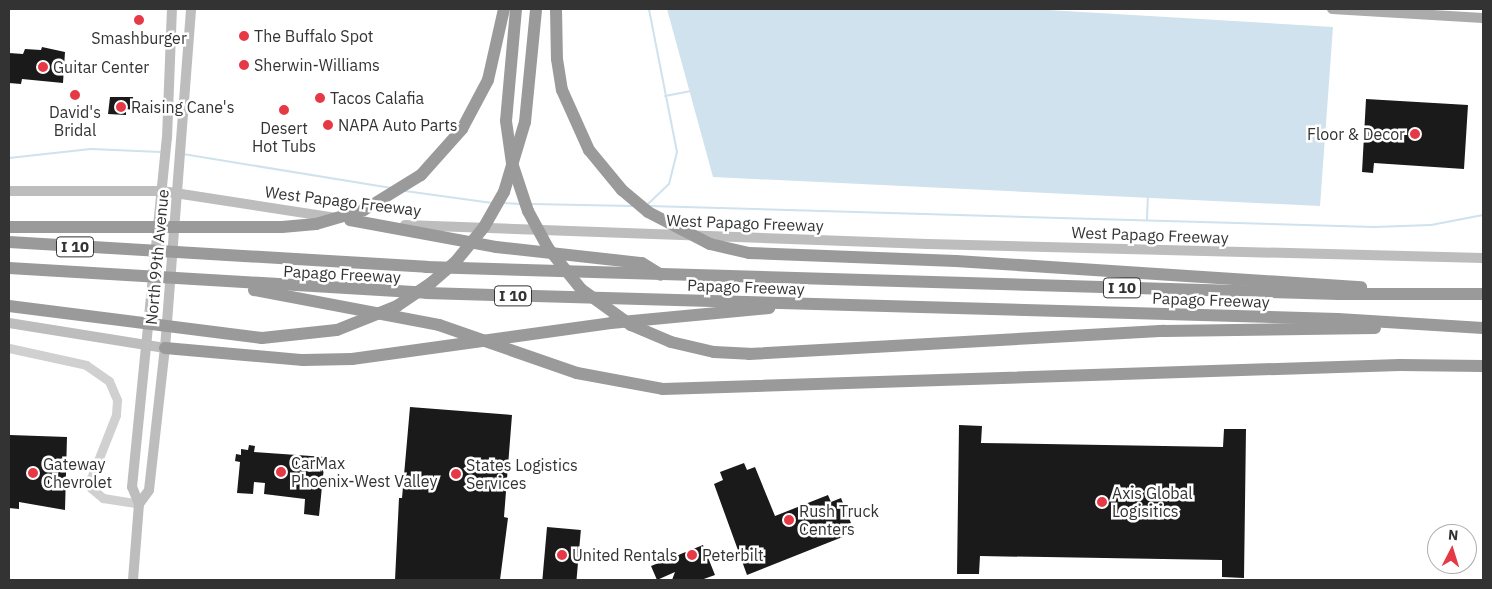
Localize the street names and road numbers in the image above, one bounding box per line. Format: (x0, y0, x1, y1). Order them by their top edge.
street label: West Papago Freeway (264, 182, 422, 220)
street label: North 99th Avenue (142, 189, 172, 325)
street label: West Papago Freeway (666, 211, 824, 235)
street label: West Papago Freeway (1071, 223, 1229, 247)
road number: I 10 (55, 234, 95, 260)
street label: Papago Freeway (283, 261, 401, 287)
street label: Papago Freeway (687, 275, 805, 299)
road number: I 10 (1102, 276, 1142, 300)
road number: I 10 (493, 284, 533, 308)
street label: Papago Freeway (1152, 288, 1270, 312)

